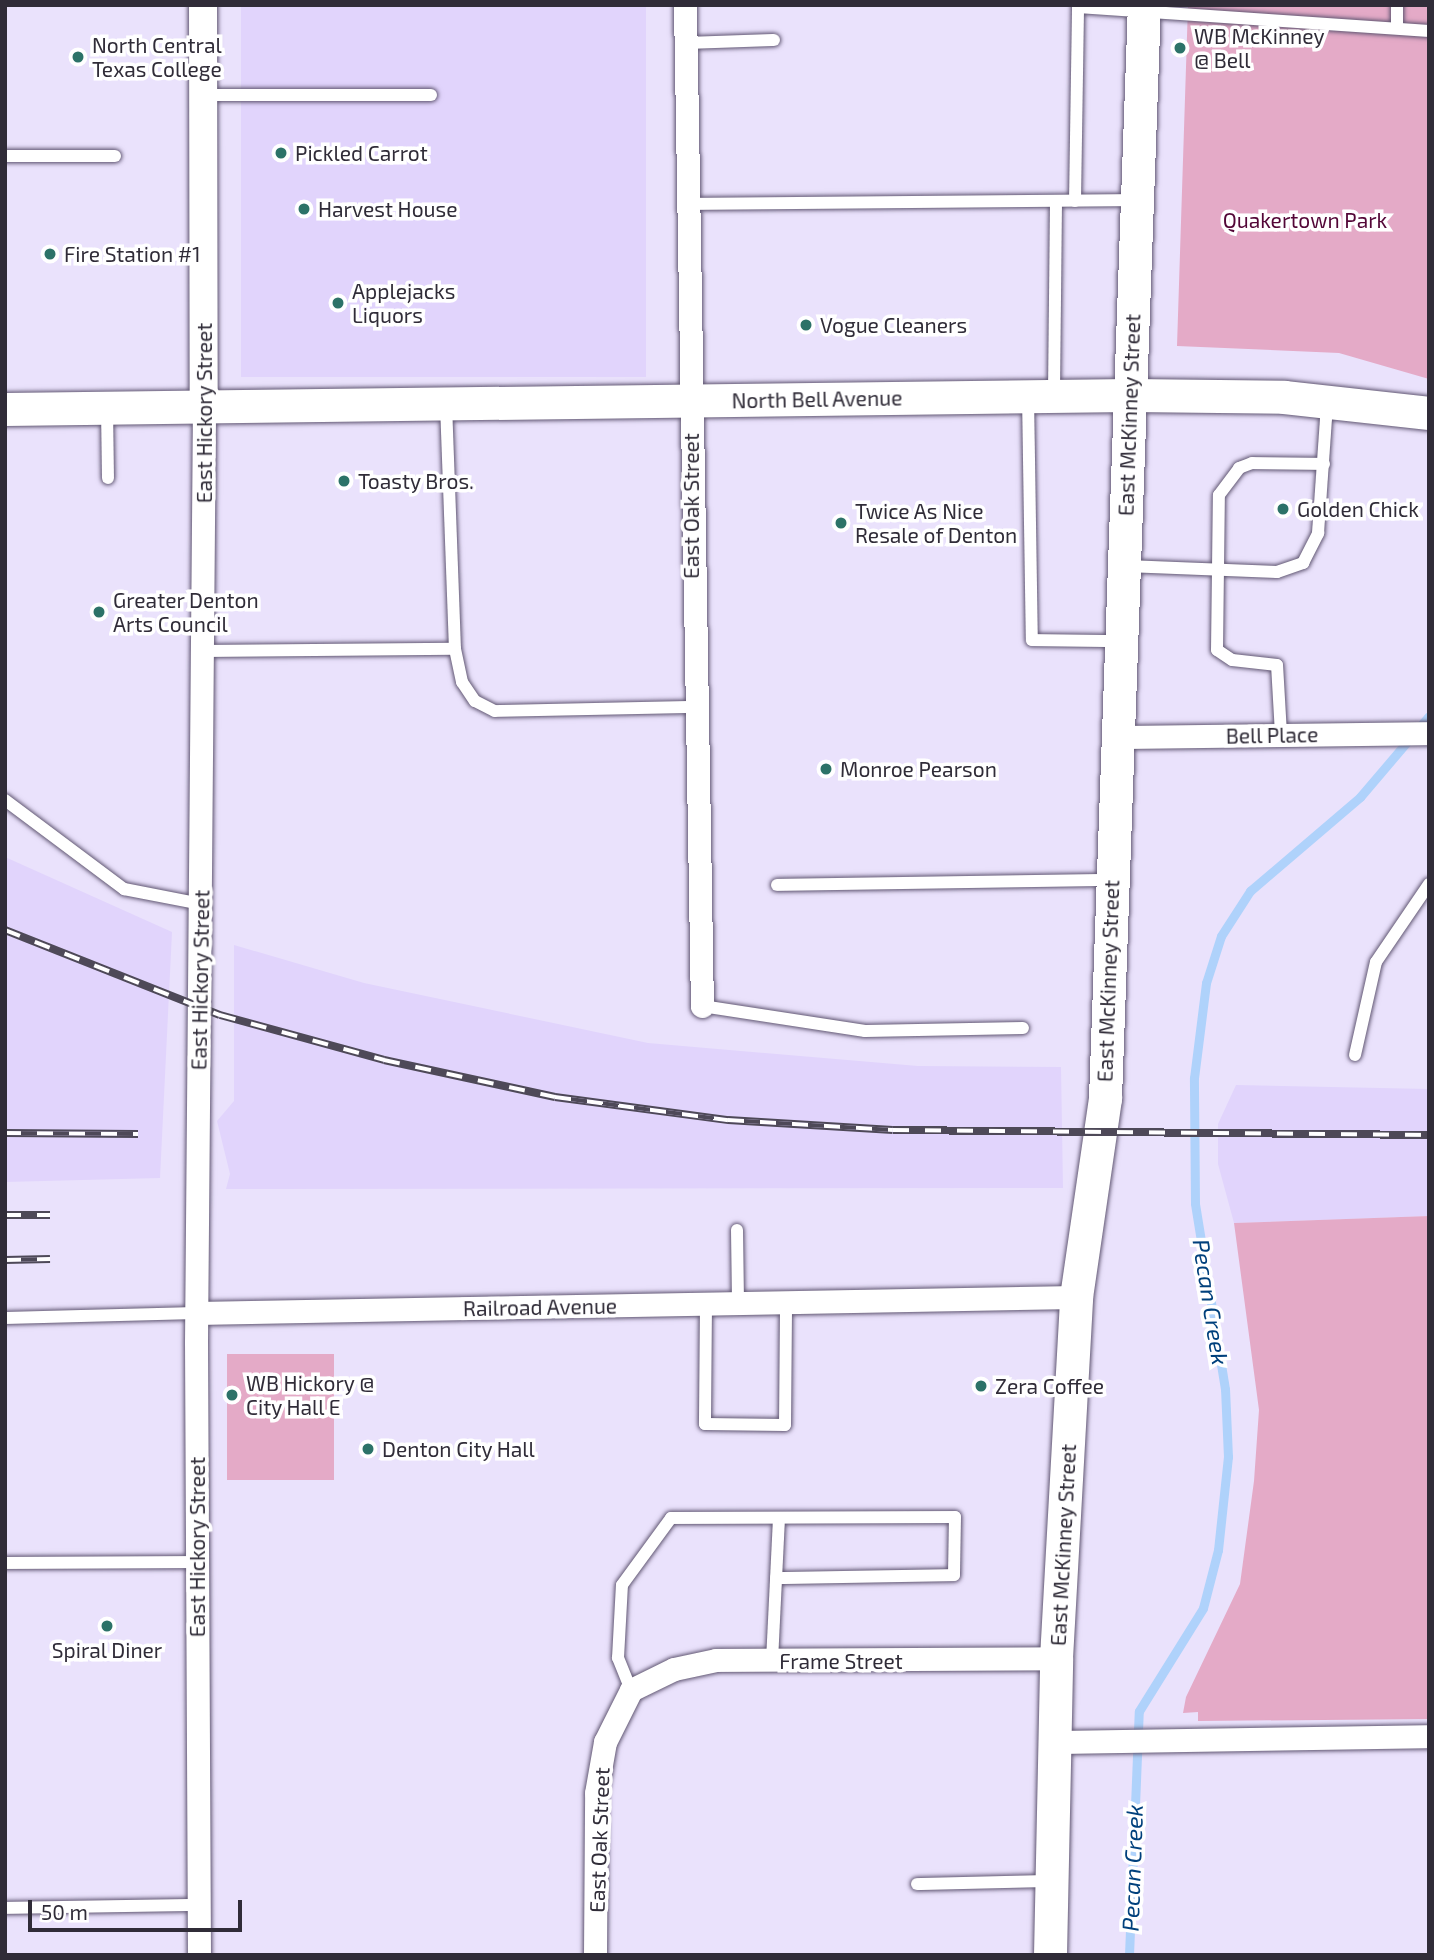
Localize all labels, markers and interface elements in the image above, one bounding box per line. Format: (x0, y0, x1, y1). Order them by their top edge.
place label: WB McKinney @ Bell (1194, 23, 1325, 73)
place label: North Central Texas College (92, 32, 222, 82)
marker: WB McKinney @ Bell (1172, 40, 1188, 56)
marker: North Central Texas College (70, 49, 86, 65)
place label: Pickled Carrot (295, 140, 428, 166)
marker: Pickled Carrot (273, 145, 289, 161)
place label: Harvest House (318, 196, 457, 222)
marker: Harvest House (296, 201, 312, 217)
park label: Quakertown Park (1223, 207, 1387, 233)
place label: Fire Station #1 (64, 241, 201, 267)
marker: Fire Station #1 (42, 246, 58, 262)
place label: Applejacks Liquors (352, 278, 455, 328)
marker: Applejacks Liquors (330, 295, 346, 311)
place label: Vogue Cleaners (820, 312, 967, 338)
street label: East McKinney Street (1113, 313, 1145, 517)
marker: Vogue Cleaners (798, 317, 814, 333)
street label: East Hickory Street (191, 322, 217, 504)
street label: North Bell Avenue (731, 385, 903, 413)
street label: East Oak Street (678, 433, 704, 579)
place label: Toasty Bros. (358, 468, 474, 494)
marker: Toasty Bros. (336, 473, 352, 489)
place label: Golden Chick (1297, 496, 1419, 522)
place label: Twice As Nice Resale of Denton (855, 498, 1018, 548)
marker: Golden Chick (1275, 501, 1291, 517)
marker: Twice As Nice Resale of Denton (833, 515, 849, 531)
place label: Greater Denton Arts Council (113, 587, 259, 637)
marker: Greater Denton Arts Council (91, 604, 107, 620)
street label: Bell Place (1225, 722, 1319, 748)
place label: Monroe Pearson (840, 756, 997, 782)
marker: Monroe Pearson (818, 761, 834, 777)
street label: East McKinney Street (1092, 879, 1124, 1083)
street label: East Hickory Street (186, 889, 214, 1071)
water label: Pecan Creek (1187, 1237, 1235, 1367)
street label: Railroad Avenue (462, 1293, 618, 1321)
place label: WB Hickory @ City Hall E (246, 1370, 375, 1420)
place label: Zera Coffee (995, 1373, 1104, 1399)
marker: Zera Coffee (973, 1378, 989, 1394)
marker: WB Hickory @ City Hall E (224, 1387, 240, 1403)
place label: Denton City Hall (382, 1436, 535, 1462)
marker: Denton City Hall (360, 1441, 376, 1457)
street label: East McKinney Street (1045, 1443, 1081, 1647)
street label: East Hickory Street (184, 1456, 210, 1638)
marker: Spiral Diner (99, 1618, 115, 1634)
place label: Spiral Diner (51, 1637, 163, 1663)
street label: Frame Street (779, 1648, 903, 1674)
street label: East Oak Street (584, 1767, 614, 1913)
water label: Pecan Creek (1116, 1804, 1148, 1932)
scale bar (32, 1886, 245, 1930)
text: 50 m (41, 1899, 88, 1924)

